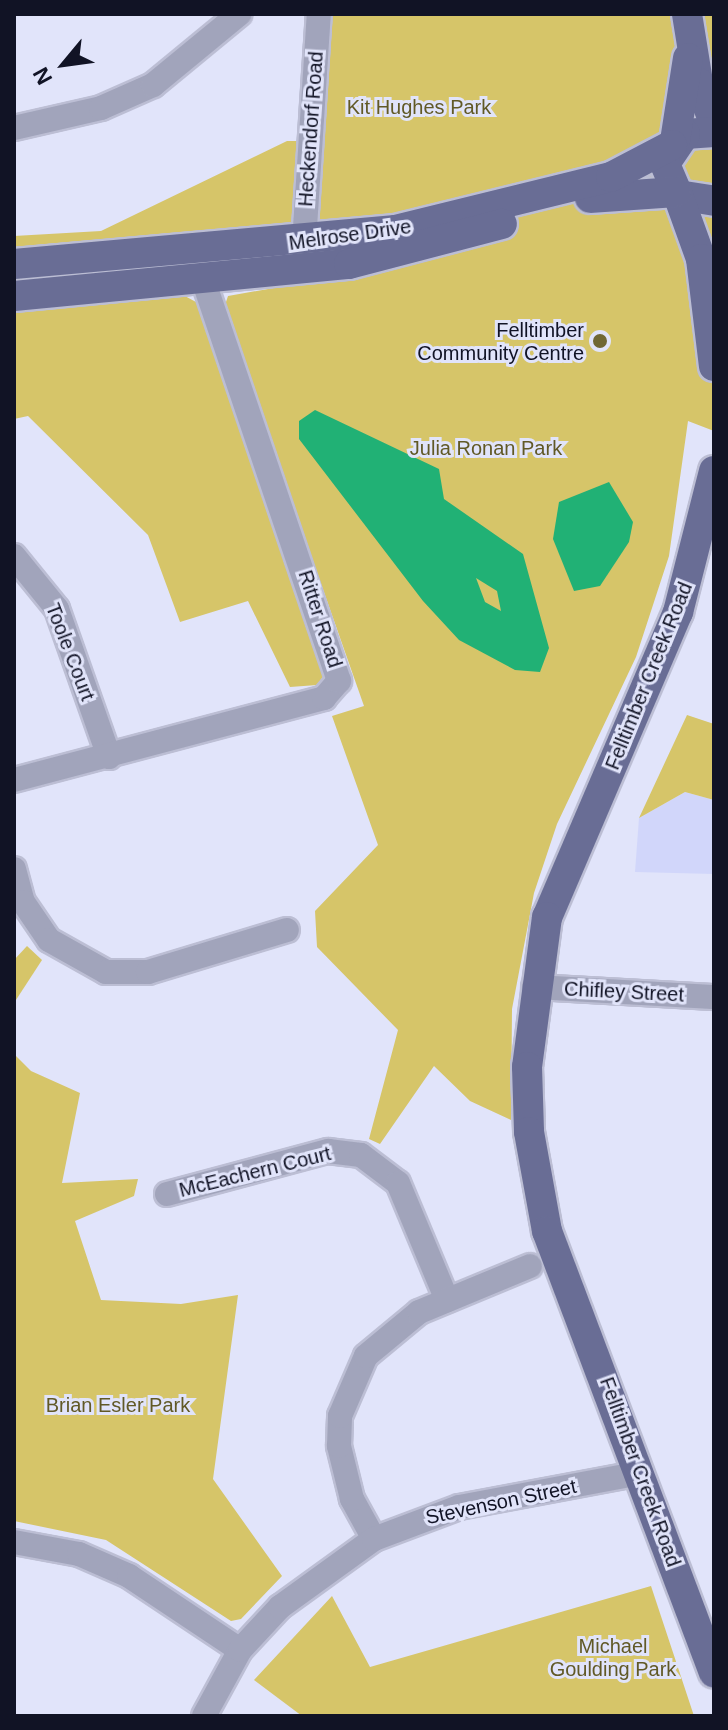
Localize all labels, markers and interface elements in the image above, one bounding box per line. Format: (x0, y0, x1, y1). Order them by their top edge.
north arrow (24, 24, 104, 104)
street label: Heckendorf Road (294, 51, 328, 207)
text: N (28, 63, 57, 89)
park label: Kit Hughes Park (347, 95, 491, 119)
street label: Melrose Drive (287, 215, 413, 255)
place label: Felltimber Community Centre (417, 318, 584, 365)
marker: Felltimber Community Centre (591, 332, 609, 350)
park label: Julia Ronan Park (410, 436, 562, 460)
street label: Ritter Road (293, 567, 347, 671)
street label: Felltimber Creek Road (600, 579, 698, 773)
street label: Toole Court (40, 600, 100, 704)
street label: Chifley Street (563, 977, 685, 1007)
street label: McEachern Court (177, 1142, 333, 1202)
street label: Felltimber Creek Road (595, 1374, 685, 1570)
park label: Brian Esler Park (46, 1393, 190, 1417)
street label: Stevenson Street (423, 1474, 579, 1530)
park label: Michael Goulding Park (550, 1634, 676, 1681)

